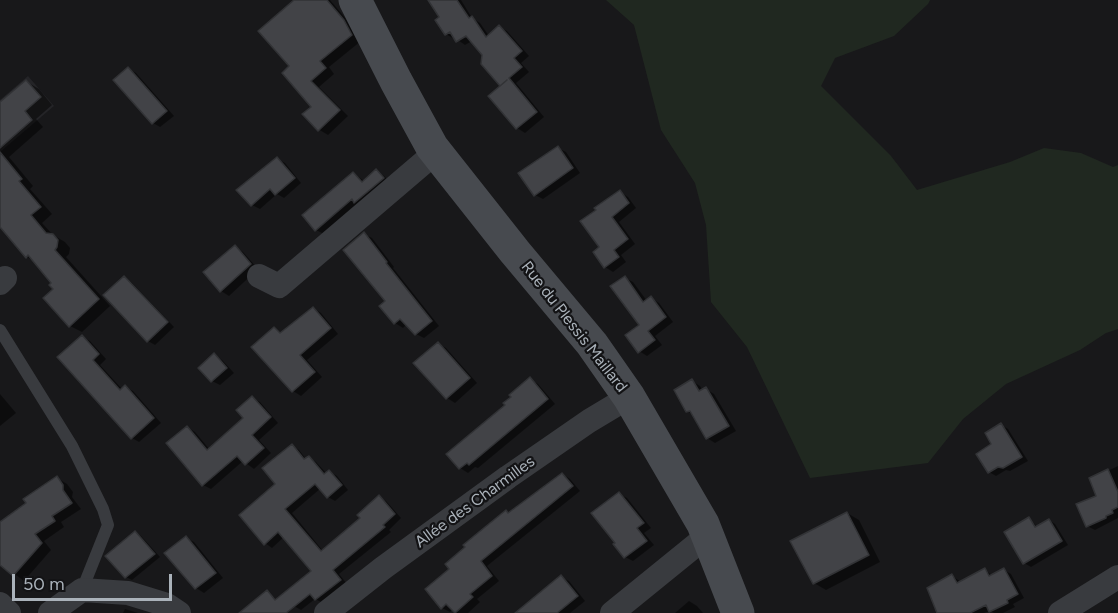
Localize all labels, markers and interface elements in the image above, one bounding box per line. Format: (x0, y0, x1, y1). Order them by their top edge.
street label: Rue du Plessis Maillard (517, 258, 631, 396)
street label: Allée des Charmilles (411, 452, 539, 552)
scale bar (15, 562, 176, 600)
text: 50 m (23, 573, 65, 595)

